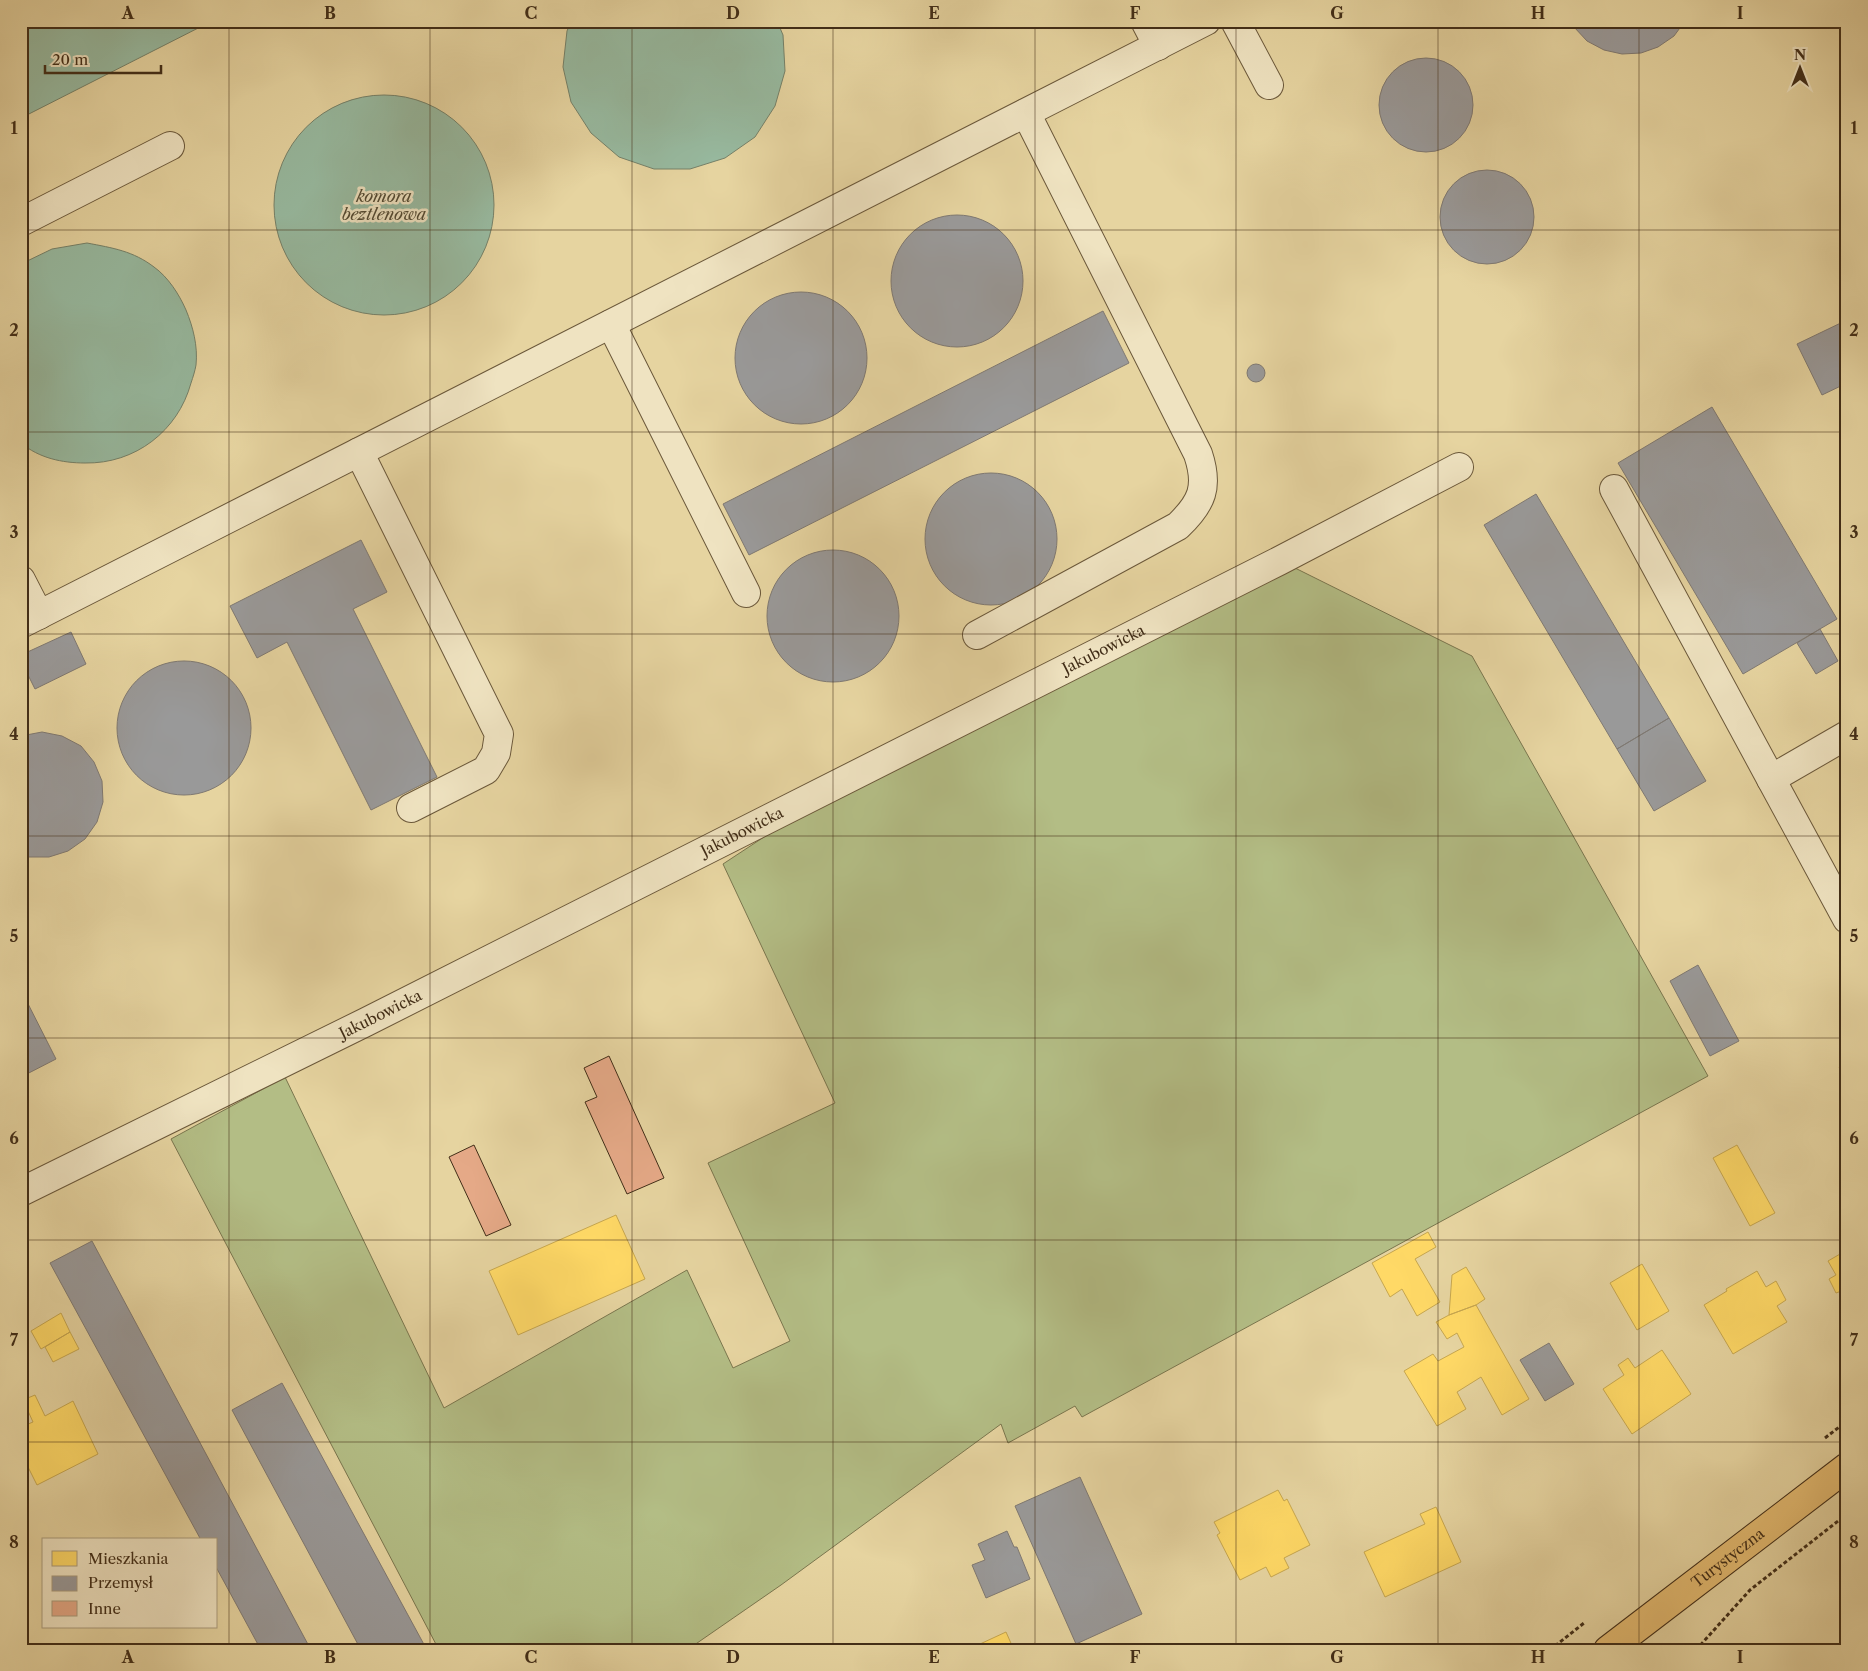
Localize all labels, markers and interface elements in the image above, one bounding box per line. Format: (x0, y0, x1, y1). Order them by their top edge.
text: A (121, 3, 135, 23)
text: B (324, 3, 336, 23)
text: C (525, 3, 537, 23)
text: D (726, 3, 740, 23)
text: E (928, 3, 940, 23)
text: F (1130, 3, 1141, 23)
text: G (1330, 3, 1344, 23)
text: H (1531, 3, 1545, 23)
text: I (1737, 3, 1744, 23)
scale bar (45, 42, 161, 74)
north arrow (1776, 42, 1826, 92)
text: N (1794, 46, 1806, 64)
text: 20 m (52, 50, 88, 69)
text: 1 (10, 118, 18, 138)
text: 1 (1850, 118, 1858, 138)
water label: komora beztlenowa (342, 186, 427, 224)
text: 2 (9, 320, 19, 340)
text: 2 (1849, 320, 1859, 340)
text: 3 (9, 522, 19, 542)
text: 3 (1849, 522, 1859, 542)
street label: Jakubowicka (1057, 620, 1148, 679)
text: 4 (9, 724, 19, 744)
text: 4 (1849, 724, 1859, 744)
street label: Jakubowicka (696, 803, 786, 861)
text: 5 (10, 926, 19, 946)
text: 5 (1850, 926, 1859, 946)
street label: Jakubowicka (334, 985, 425, 1044)
text: 6 (9, 1128, 19, 1148)
text: 6 (1849, 1128, 1859, 1148)
text: 7 (10, 1330, 19, 1350)
text: 7 (1850, 1330, 1859, 1350)
street label: Turystyczna (1687, 1524, 1768, 1592)
text: 8 (9, 1532, 19, 1552)
text: 8 (1849, 1532, 1859, 1552)
legend (42, 1538, 218, 1628)
text: Mieszkania (88, 1549, 169, 1568)
text: Przemysł (88, 1573, 154, 1592)
text: Inne (88, 1599, 121, 1618)
text: A (121, 1647, 135, 1667)
text: B (324, 1647, 336, 1667)
text: C (525, 1647, 537, 1667)
text: D (726, 1647, 740, 1667)
text: E (928, 1647, 940, 1667)
text: F (1130, 1647, 1141, 1667)
text: G (1330, 1647, 1344, 1667)
text: H (1531, 1647, 1545, 1667)
text: I (1737, 1647, 1744, 1667)

